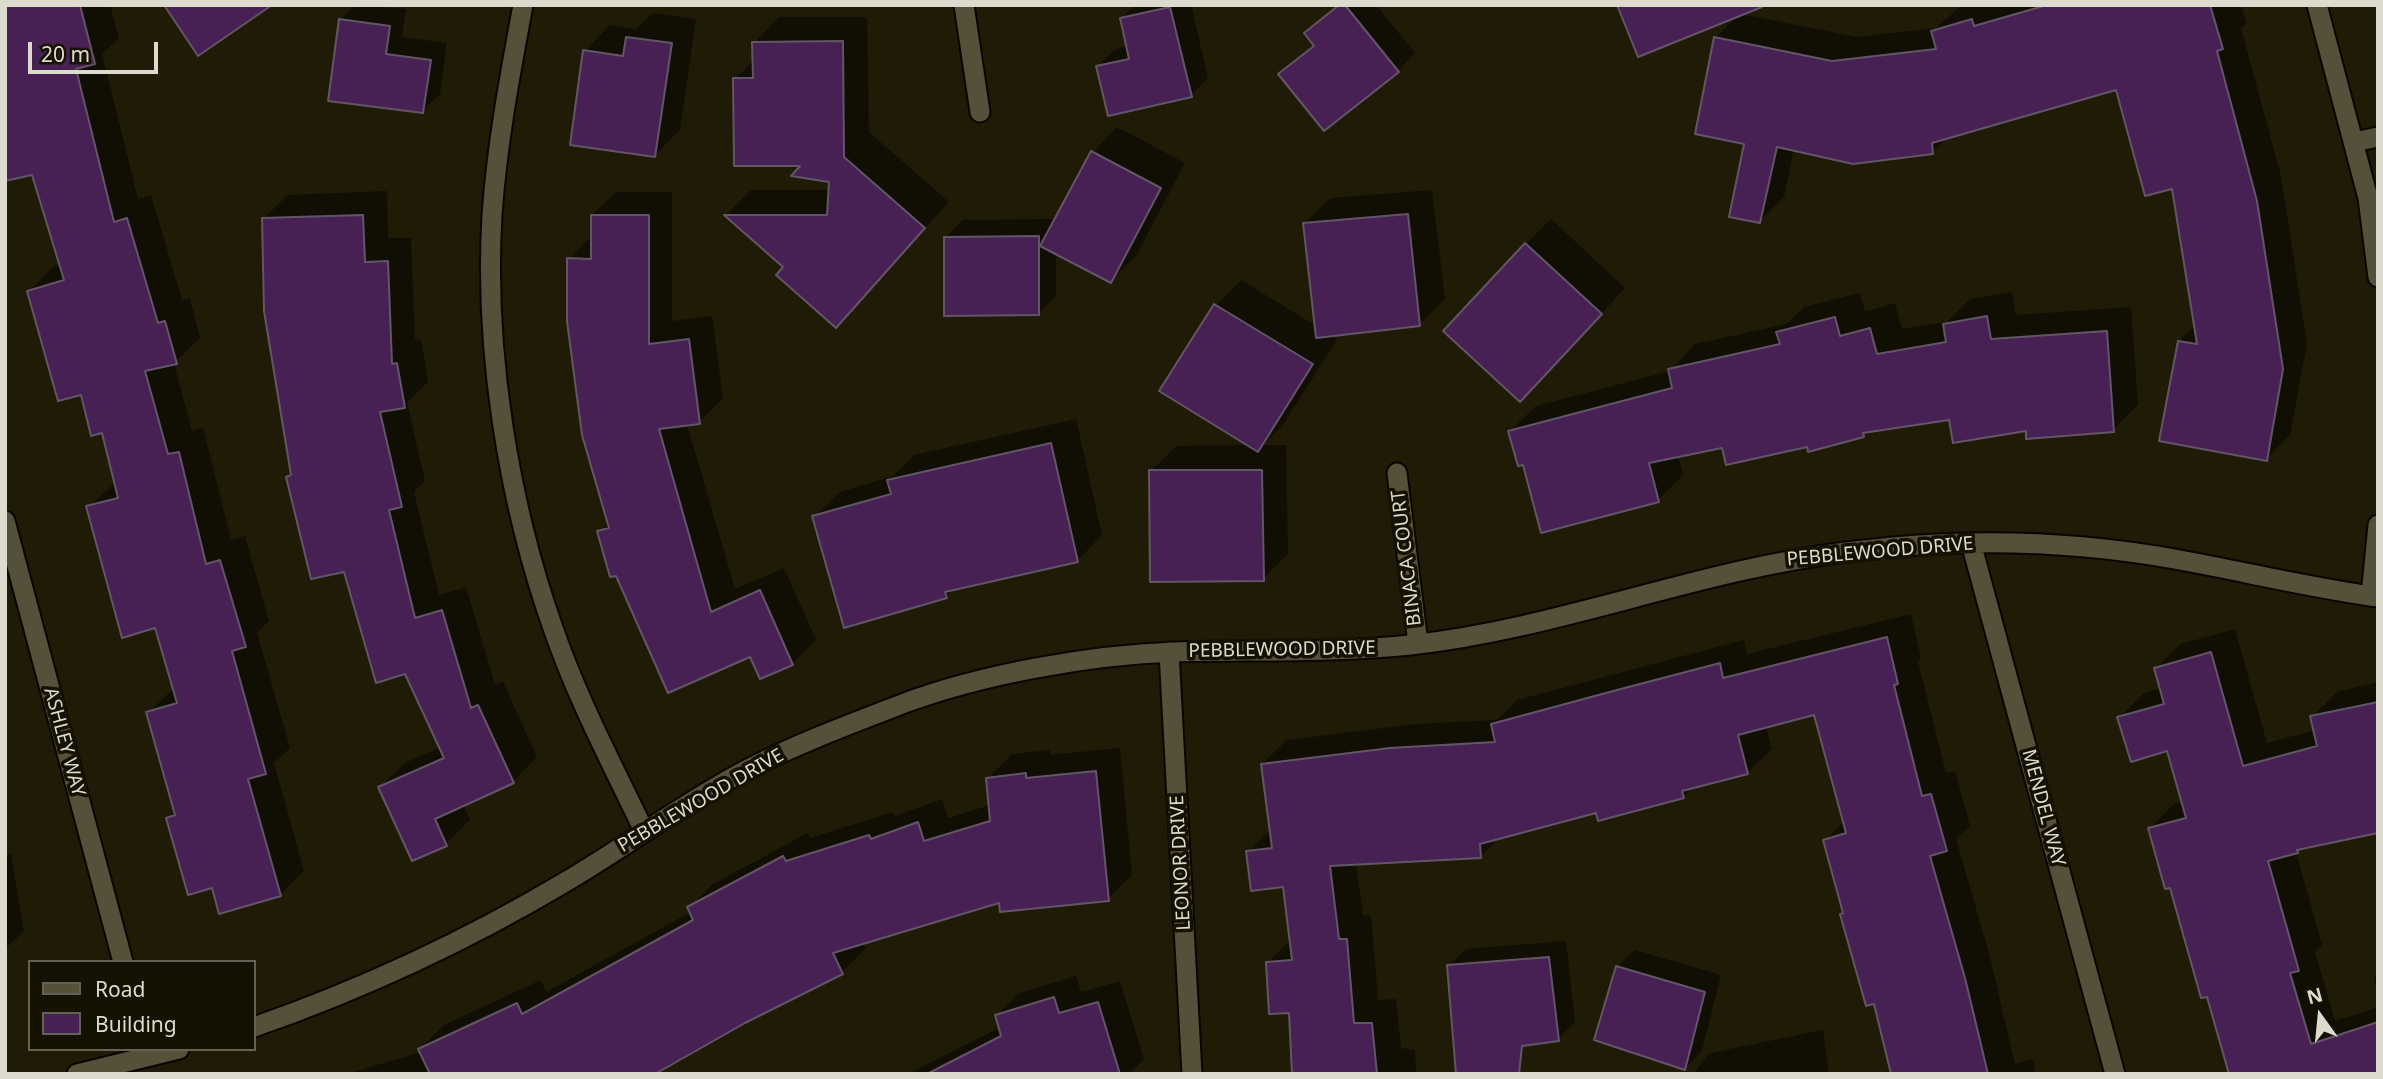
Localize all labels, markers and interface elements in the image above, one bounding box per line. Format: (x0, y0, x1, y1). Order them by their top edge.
scale bar (32, 28, 161, 72)
text: 20 m (41, 40, 90, 68)
street label: BINACA COURT (1387, 489, 1427, 627)
street label: PEBBLEWOOD DRIVE (1786, 532, 1974, 572)
street label: PEBBLEWOOD DRIVE (1188, 637, 1376, 663)
street label: ASHLEY WAY (39, 685, 89, 799)
street label: PEBBLEWOOD DRIVE (614, 744, 788, 858)
street label: MENDEL WAY (2016, 747, 2070, 869)
street label: LEONOR DRIVE (1166, 795, 1196, 931)
legend (28, 960, 256, 1051)
text: Road (95, 975, 145, 1003)
north arrow (2285, 981, 2355, 1051)
text: N (2304, 981, 2325, 1010)
text: Building (95, 1010, 177, 1038)

